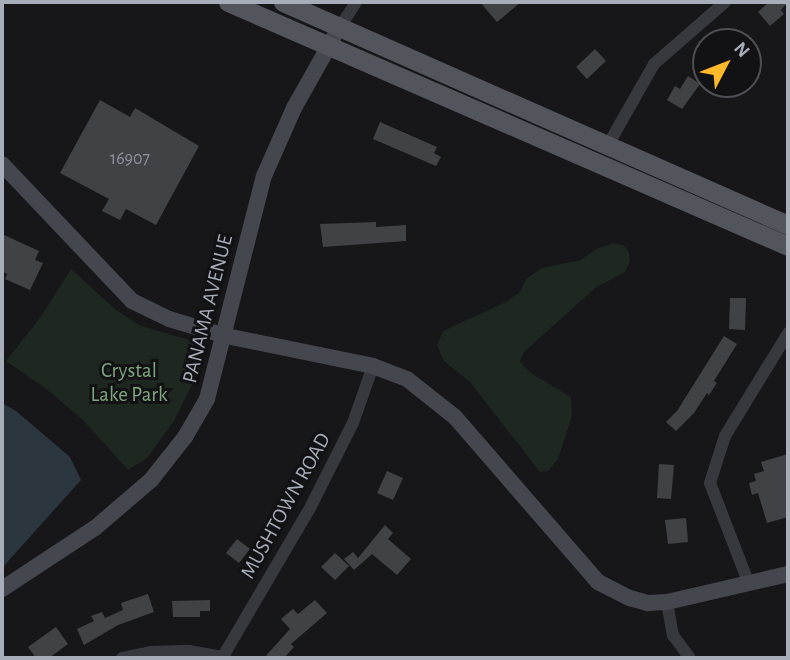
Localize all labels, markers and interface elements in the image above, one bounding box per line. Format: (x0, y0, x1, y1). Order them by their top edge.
north arrow (692, 28, 762, 98)
text: N (730, 39, 753, 61)
house number: 16907 (110, 148, 150, 170)
street label: PANAMA AVENUE (177, 232, 239, 386)
park label: Crystal Lake Park (90, 358, 168, 408)
street label: MUSHTOWN ROAD (235, 429, 337, 583)

